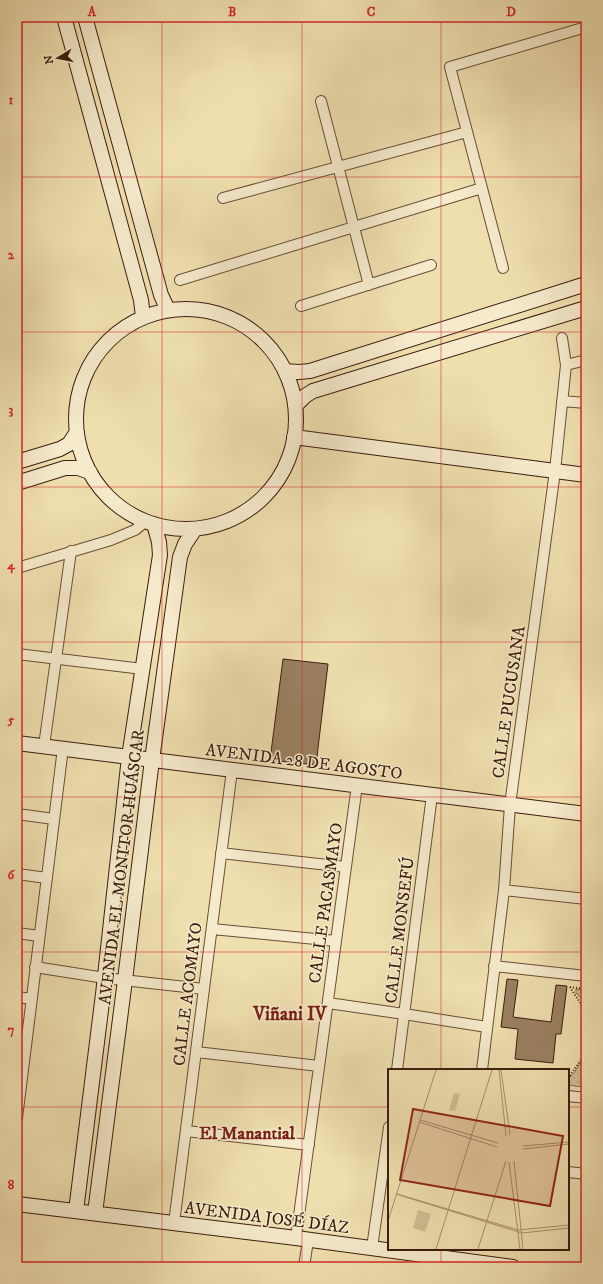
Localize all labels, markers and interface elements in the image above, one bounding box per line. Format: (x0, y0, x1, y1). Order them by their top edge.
text: A (87, 4, 97, 20)
text: B (228, 4, 236, 20)
text: C (367, 4, 376, 20)
text: D (506, 4, 516, 20)
north arrow (38, 38, 78, 78)
text: N (41, 54, 57, 65)
text: 1 (9, 92, 14, 108)
text: 2 (8, 247, 15, 263)
text: 3 (9, 402, 14, 418)
text: 4 (6, 557, 15, 574)
street label: CALLE PUCUSANA (487, 624, 531, 780)
text: 5 (7, 712, 15, 728)
street label: AVENIDA EL MONITOR HUÁSCAR (93, 727, 150, 1006)
street label: AVENIDA 28 DE AGOSTO (204, 739, 404, 785)
street label: CALLE PACASMAYO (304, 821, 348, 985)
street label: CALLE MONSEFÚ (379, 855, 420, 1005)
text: 6 (8, 867, 16, 883)
street label: CALLE ACOMAYO (168, 921, 208, 1067)
district label: Viñani IV (252, 1003, 328, 1026)
text: 7 (8, 1022, 15, 1038)
inset map (388, 1069, 569, 1250)
district label: El Manantial (199, 1123, 296, 1145)
text: 8 (8, 1177, 15, 1193)
street label: AVENIDA JOSÉ DÍAZ (183, 1196, 351, 1239)

